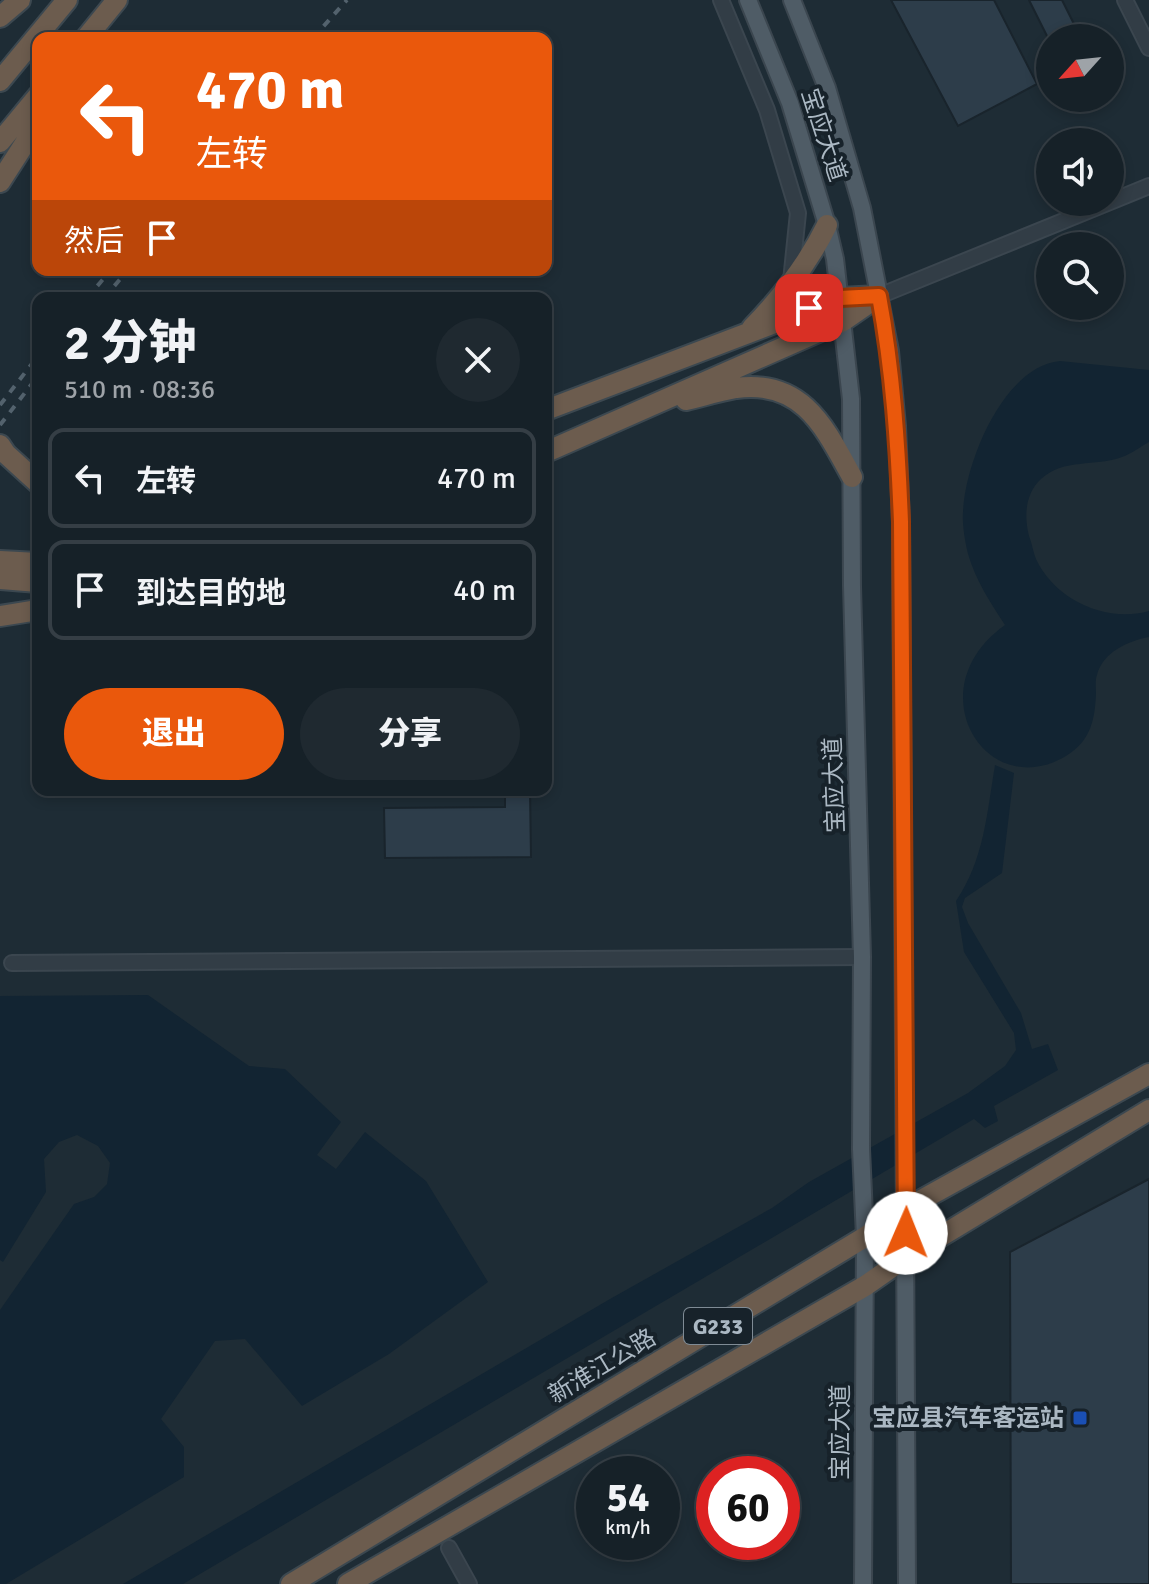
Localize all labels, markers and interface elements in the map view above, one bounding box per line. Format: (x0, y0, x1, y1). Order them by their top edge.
north arrow (1036, 24, 1124, 112)
map controls (1036, 24, 1124, 320)
text: 470 m (196, 55, 344, 124)
icon: left (64, 64, 168, 168)
street label: 宝应大道 (795, 85, 853, 185)
button: sound (1036, 128, 1124, 216)
text: 左转 (196, 132, 268, 177)
icon: arrive (140, 216, 184, 260)
text: 然后 (64, 223, 124, 260)
button: search (1036, 232, 1124, 320)
pin (775, 274, 843, 342)
icon: arrive (787, 286, 831, 330)
text: 2 分钟 (64, 314, 196, 373)
button: close (436, 318, 520, 402)
text: 510 m · 08:36 (64, 374, 215, 406)
icon: left (68, 456, 112, 500)
text: 470 m (437, 460, 516, 497)
text: 左转 (136, 463, 196, 500)
icon: arrive (68, 568, 112, 612)
text: 40 m (453, 572, 516, 609)
text: 到达目的地 (136, 575, 286, 612)
button: 退出 (64, 688, 284, 780)
button: 分享 (300, 688, 520, 780)
street label: 宝应大道 (817, 737, 851, 833)
position arrow (864, 1191, 948, 1275)
road number: G233 (684, 1308, 752, 1344)
street label: 新淮江公路 (543, 1322, 661, 1410)
street label: 宝应大道 (825, 1384, 855, 1480)
place label: 宝应县汽车客运站 (872, 1403, 1064, 1433)
marker: 宝应县汽车客运站 (1071, 1409, 1089, 1427)
speed limit sign: 60 (696, 1456, 800, 1560)
text: 54 (606, 1473, 650, 1523)
text: km/h (605, 1515, 651, 1540)

